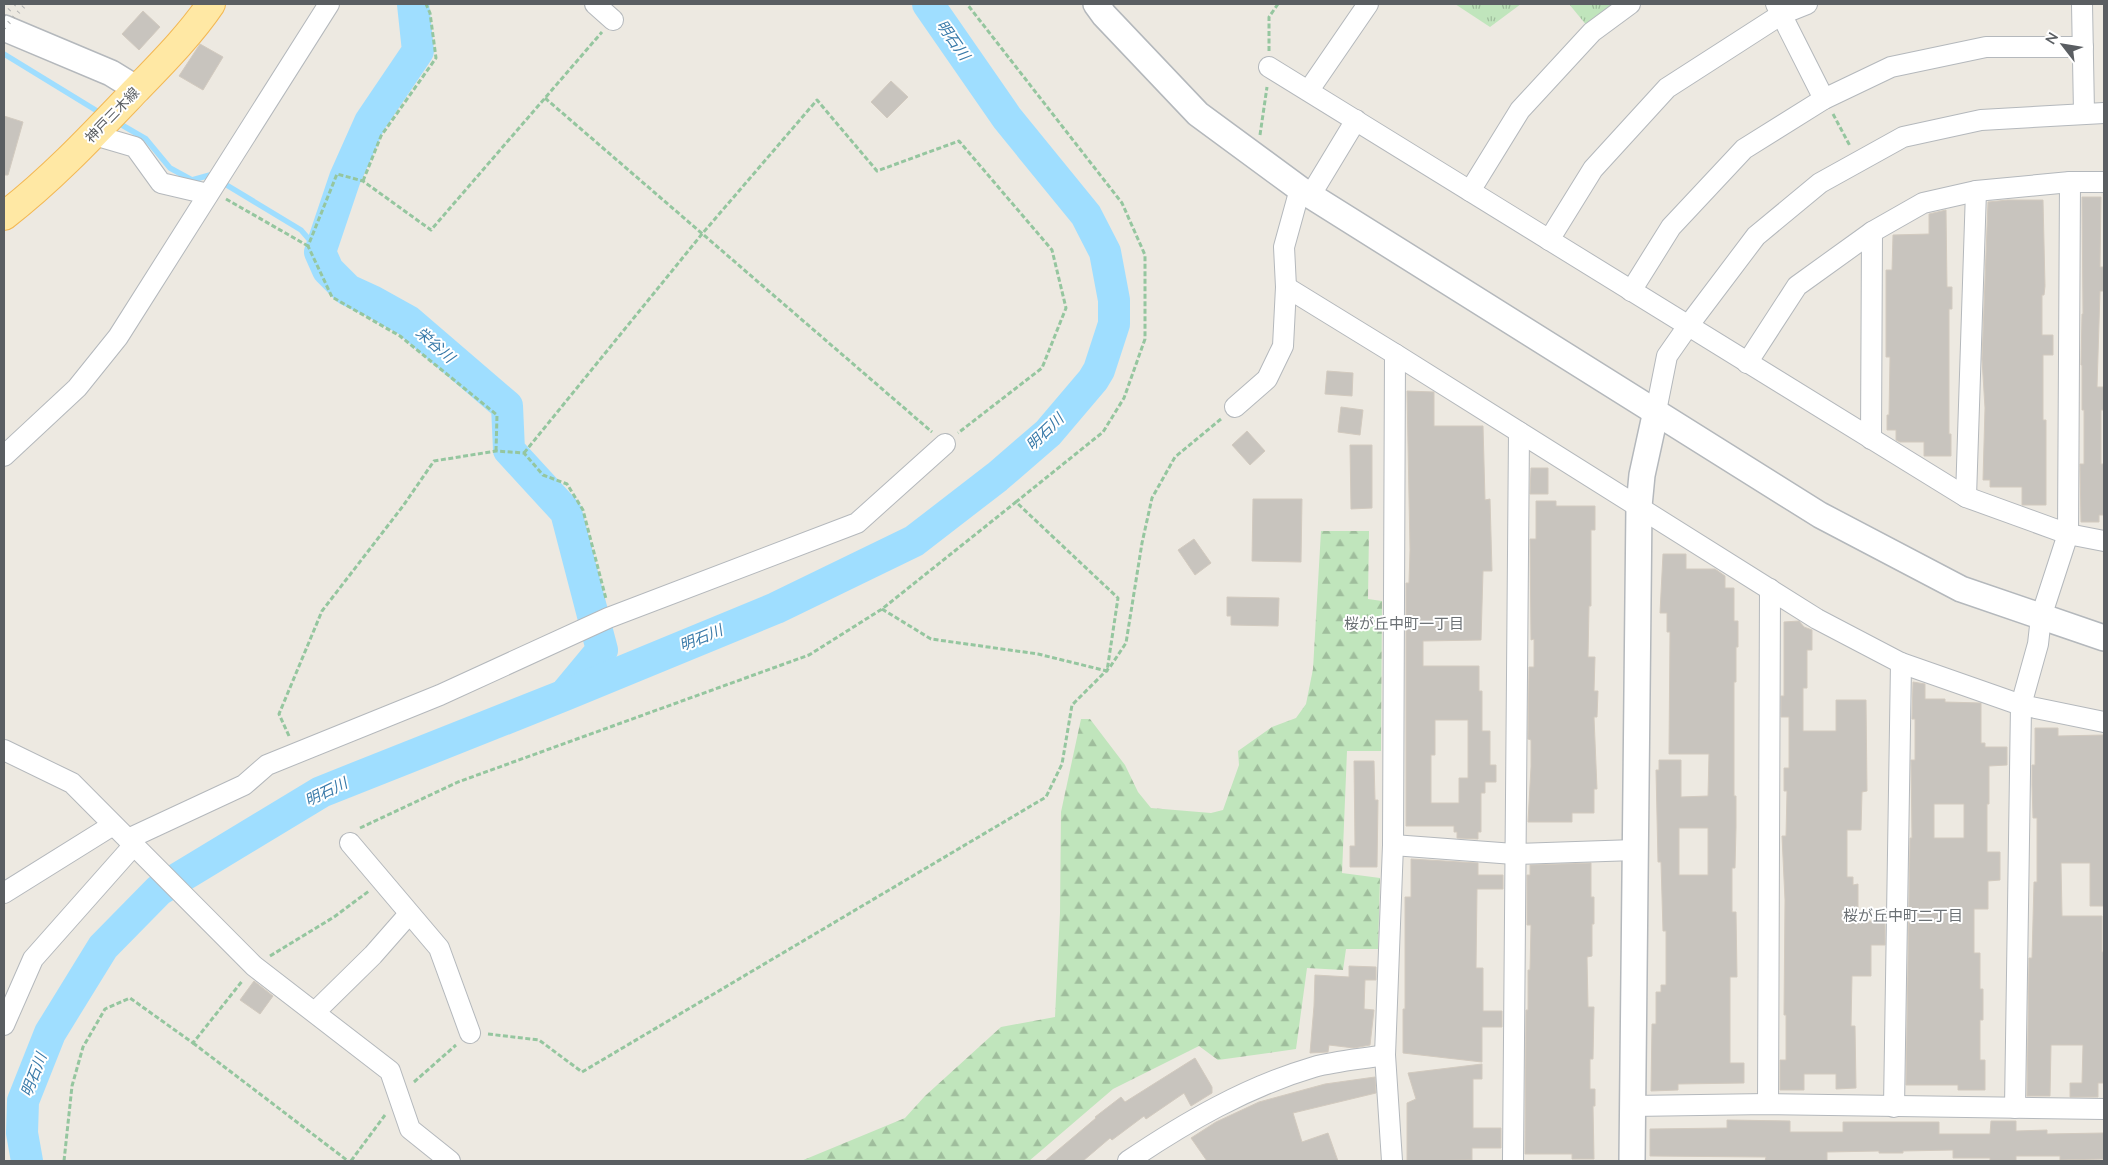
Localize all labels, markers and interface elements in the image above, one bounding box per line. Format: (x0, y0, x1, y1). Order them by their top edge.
water label: 明石川 (934, 16, 975, 65)
north arrow (2038, 20, 2088, 70)
text: N (2041, 29, 2061, 47)
street label: 神戸三木線 (81, 84, 142, 146)
water label: 栄谷川 (413, 323, 460, 367)
water label: 明石川 (1022, 408, 1068, 453)
district label: 桜が丘中町一丁目 (1344, 614, 1464, 632)
water label: 明石川 (676, 620, 727, 654)
water label: 明石川 (301, 772, 352, 809)
district label: 桜が丘中町二丁目 (1843, 906, 1963, 924)
water label: 明石川 (17, 1049, 50, 1099)

